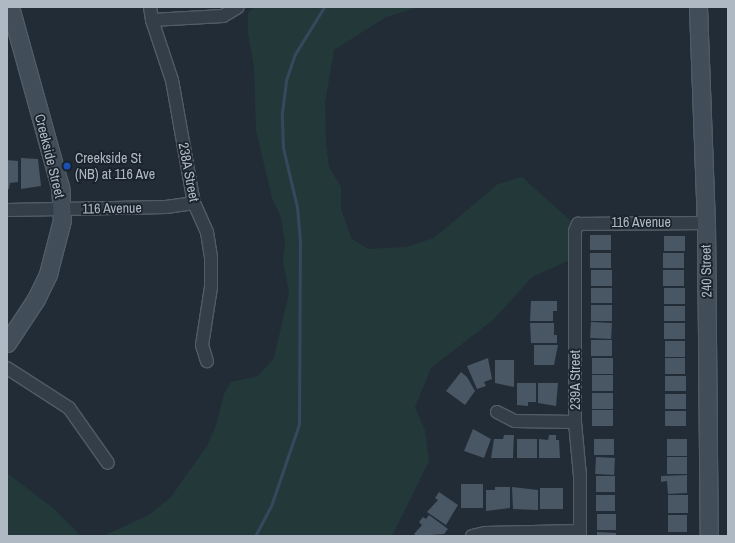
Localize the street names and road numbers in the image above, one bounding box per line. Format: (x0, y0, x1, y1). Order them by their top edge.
street label: Creekside Street (31, 112, 69, 200)
street label: 238A Street (175, 141, 203, 203)
street label: 116 Avenue (82, 199, 142, 217)
street label: 116 Avenue (611, 214, 671, 230)
street label: 240 Street (697, 244, 715, 298)
street label: 239A Street (567, 350, 583, 410)

